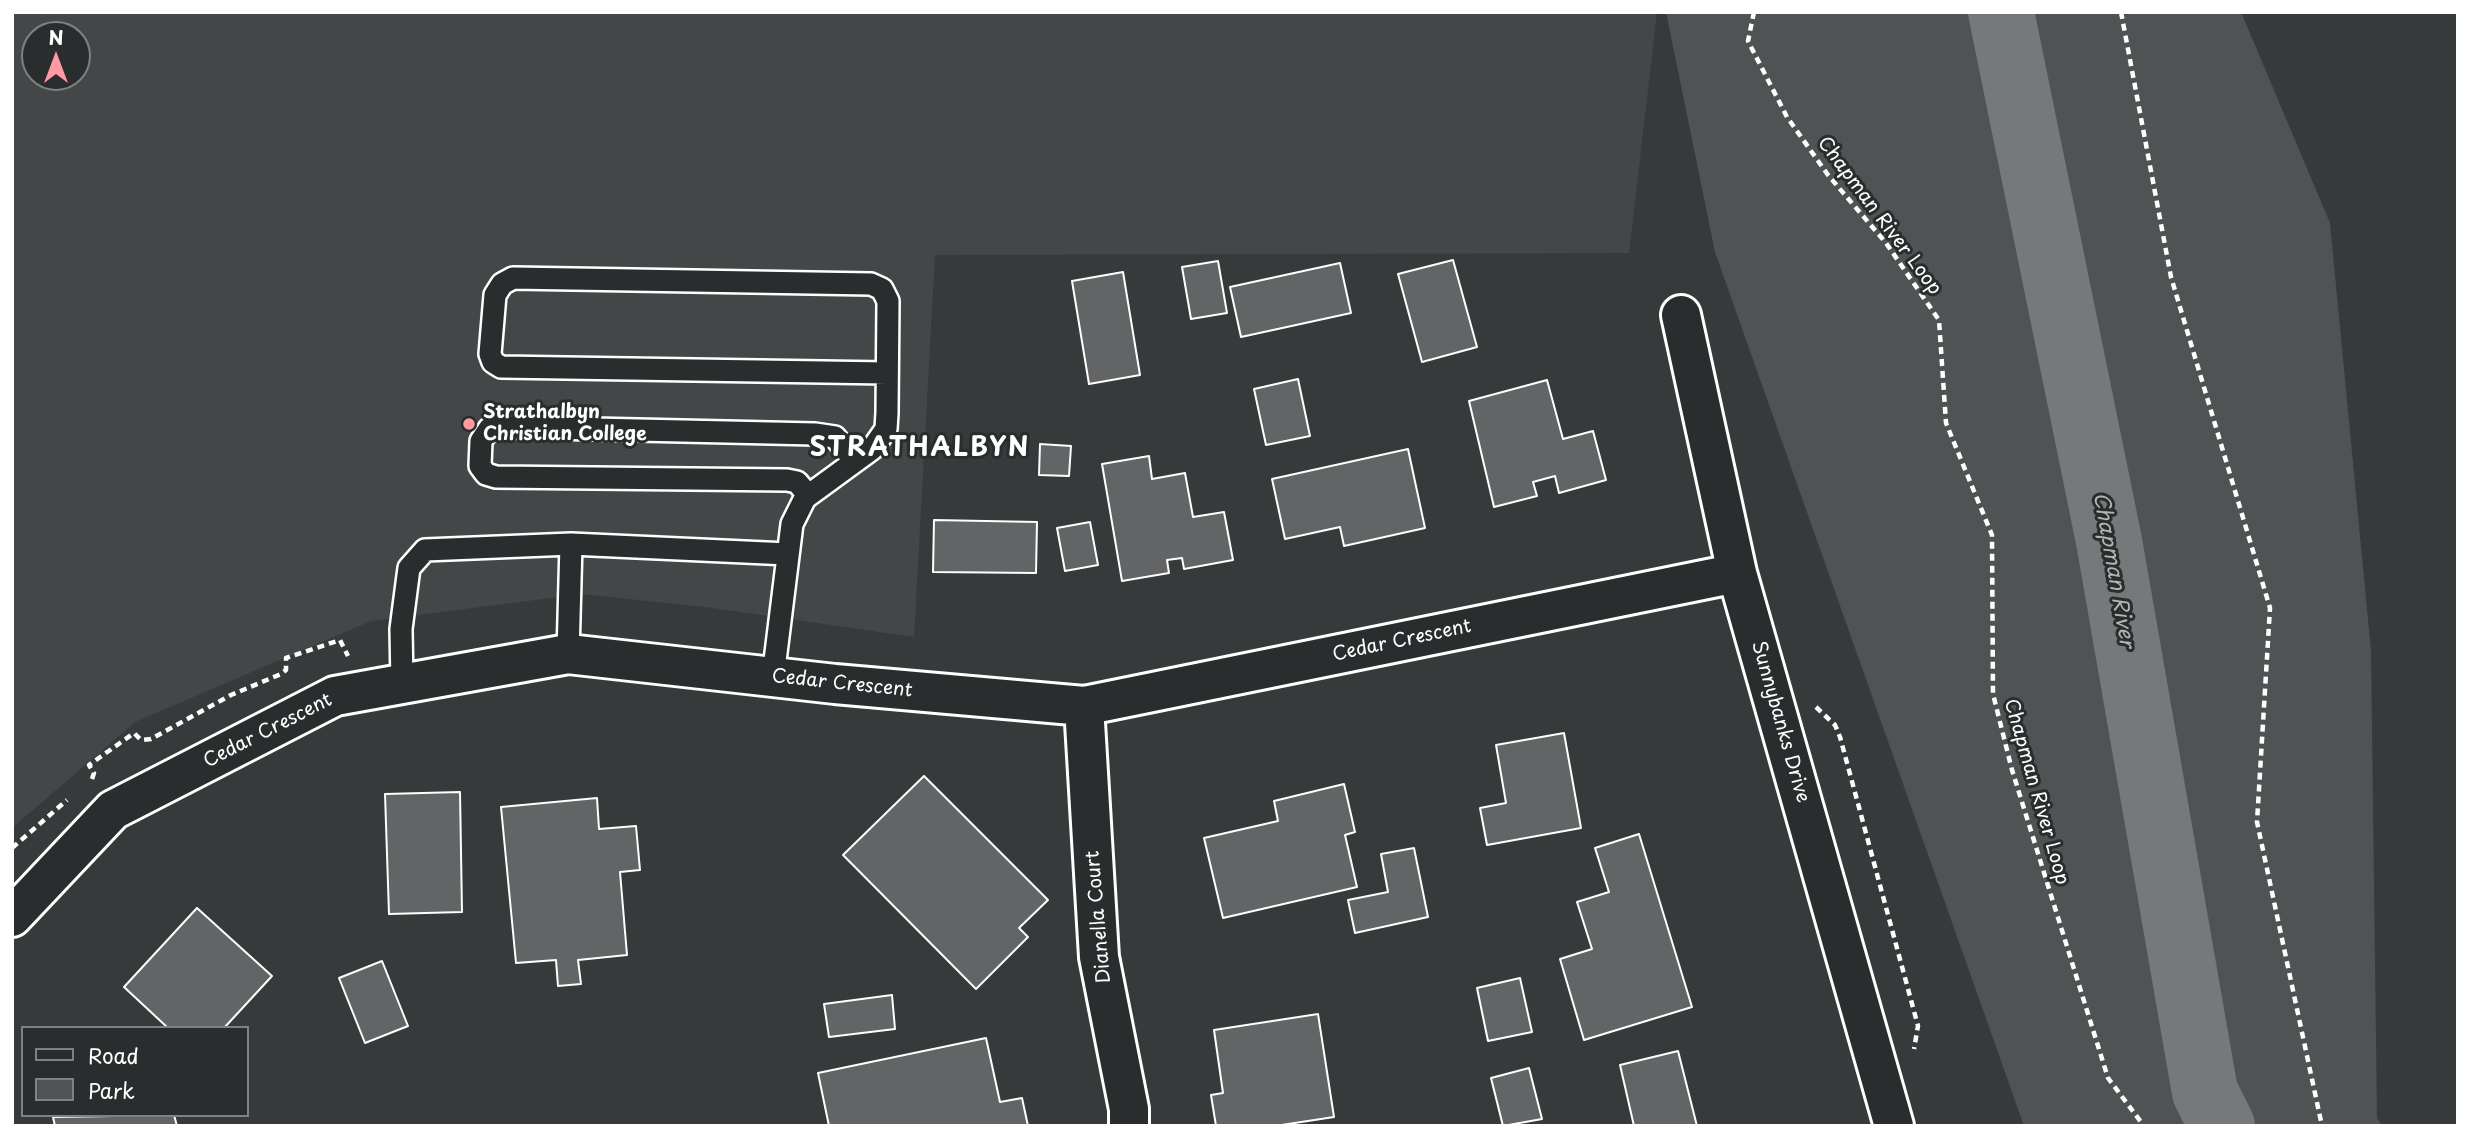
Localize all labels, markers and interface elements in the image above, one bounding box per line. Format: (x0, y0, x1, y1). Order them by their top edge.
north arrow (21, 21, 91, 91)
text: N (48, 23, 64, 51)
street label: Chapman River Loop (1812, 132, 1946, 300)
place label: Strathalbyn Christian College (483, 402, 647, 446)
marker: Strathalbyn Christian College (461, 416, 477, 432)
district label: STRATHALBYN (811, 433, 1029, 465)
water label: Chapman River (2087, 490, 2139, 650)
street label: Cedar Crescent (1331, 615, 1473, 667)
street label: Sunnybanks Drive (1746, 639, 1814, 805)
street label: Cedar Crescent (771, 665, 913, 703)
street label: Cedar Crescent (200, 689, 336, 773)
street label: Chapman River Loop (1999, 696, 2073, 888)
street label: Dianella Court (1082, 850, 1116, 984)
legend (21, 1026, 248, 1117)
text: Road (88, 1039, 139, 1071)
text: Park (88, 1074, 135, 1106)

